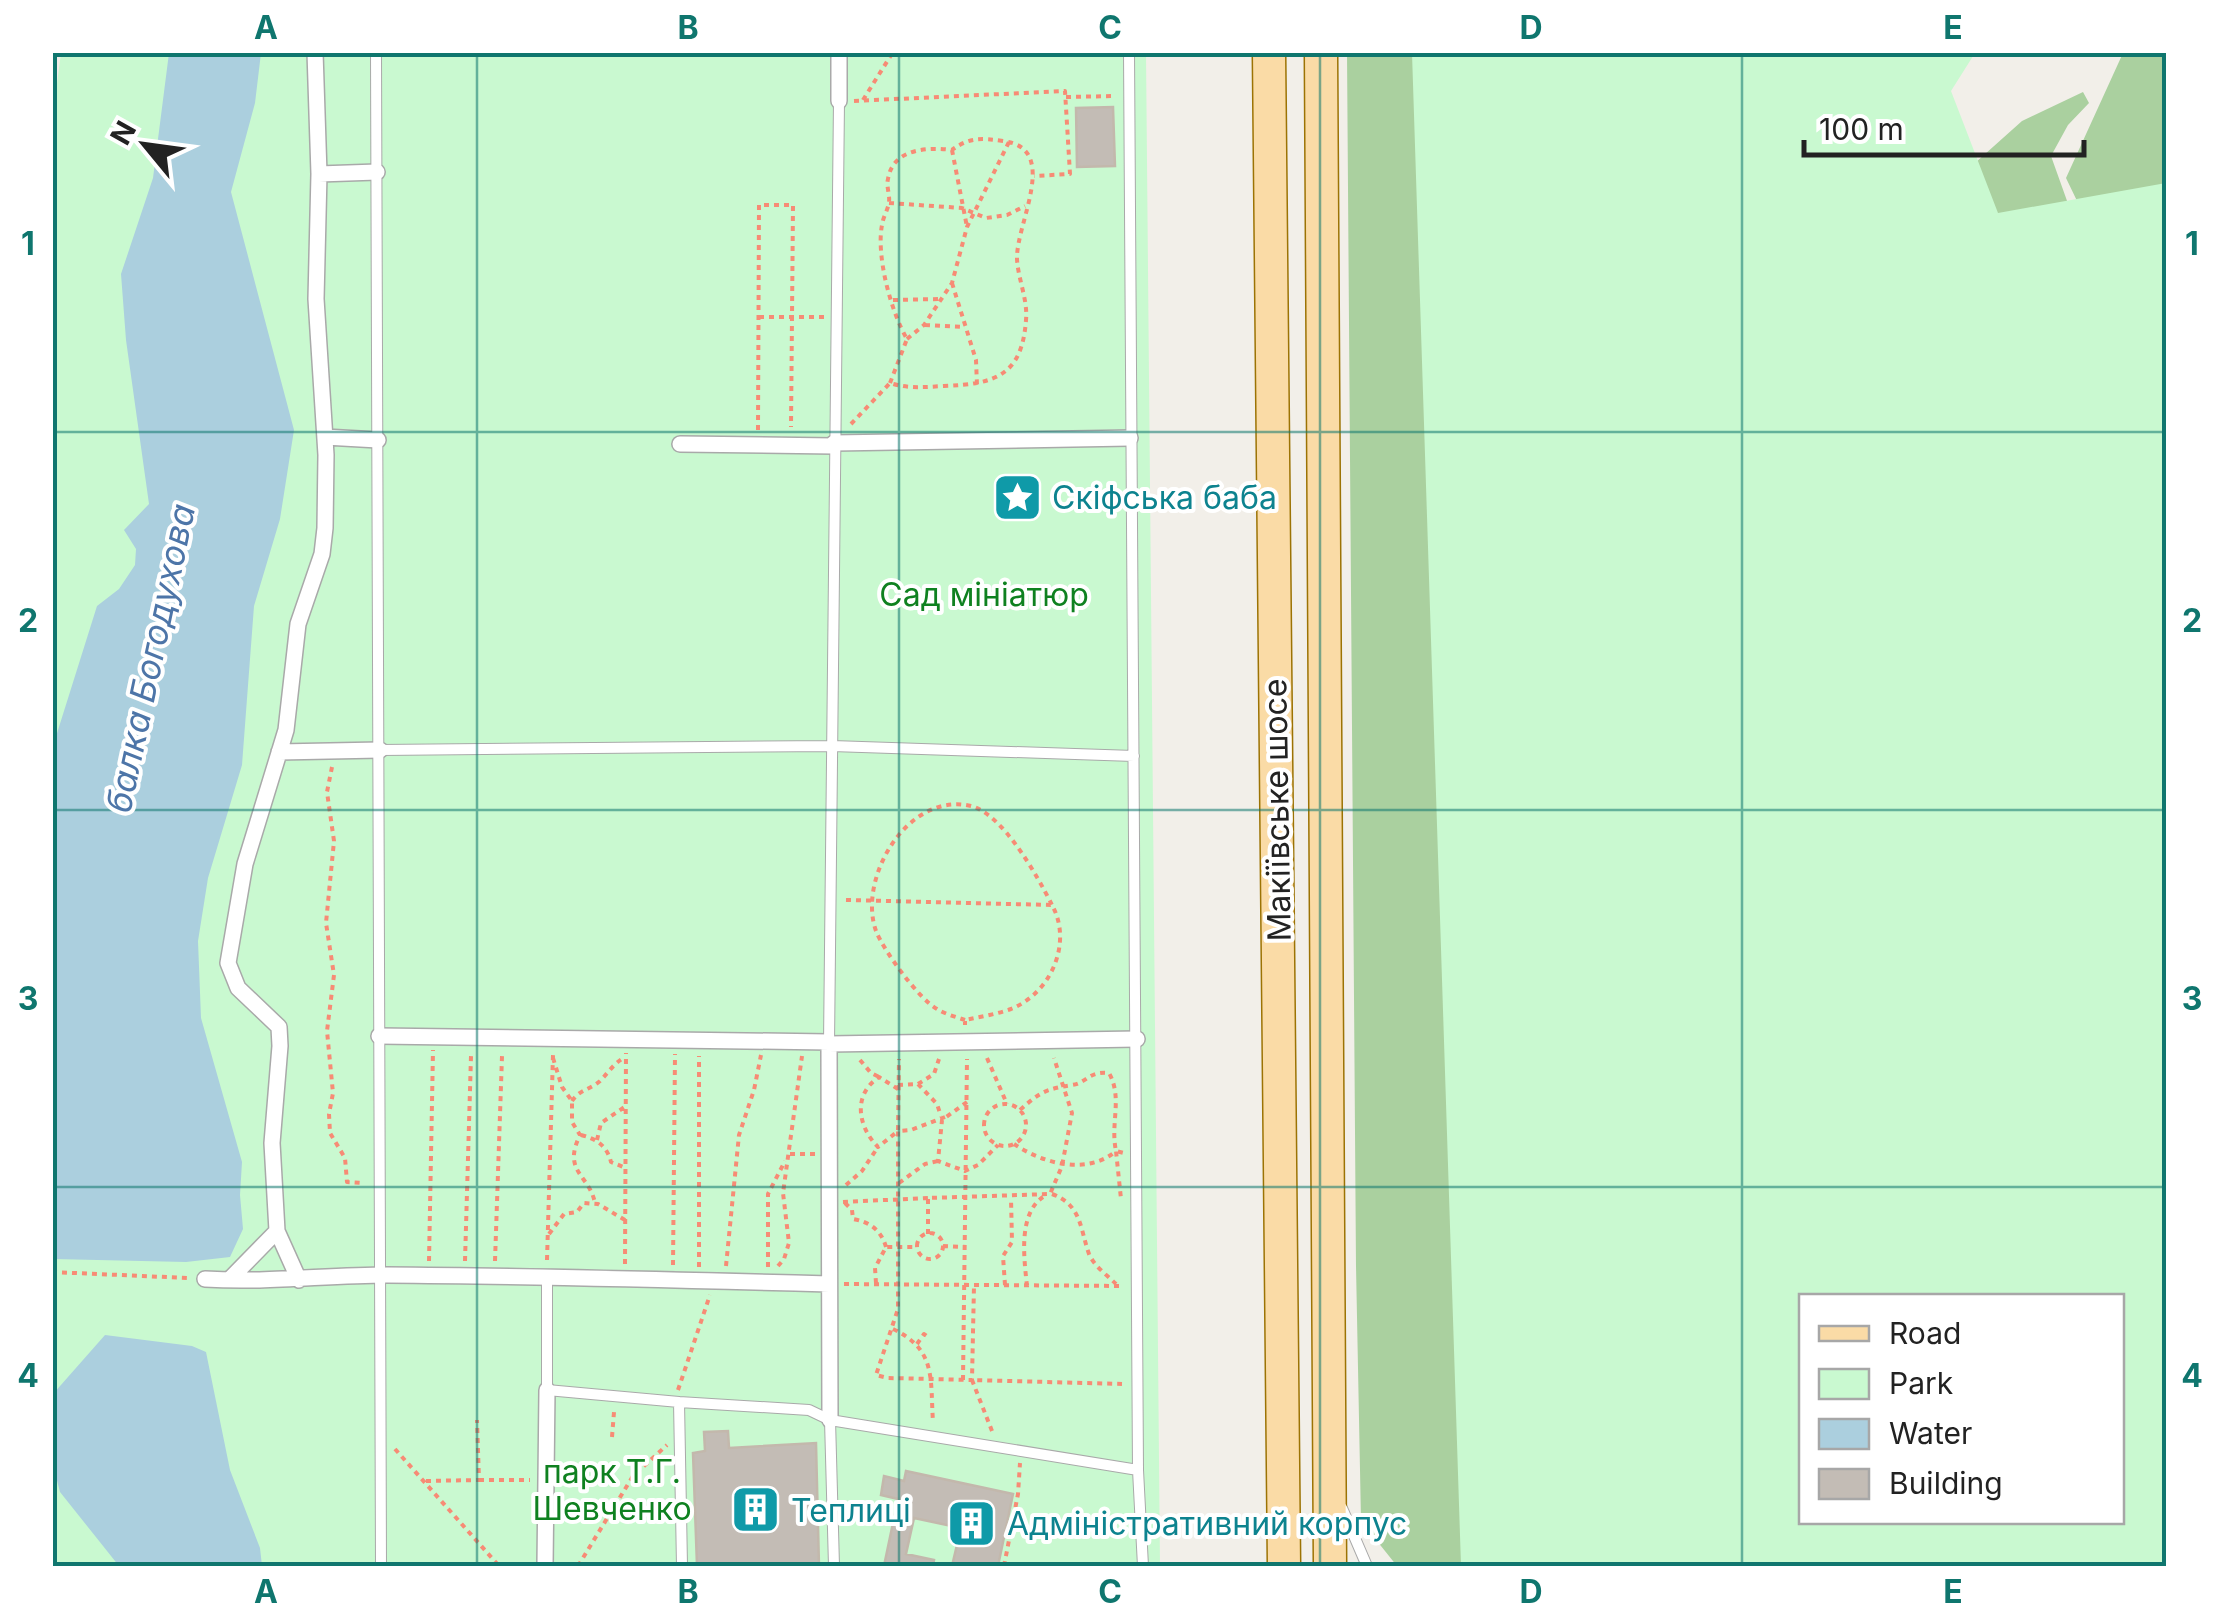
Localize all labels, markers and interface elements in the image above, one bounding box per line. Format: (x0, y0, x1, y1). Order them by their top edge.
text: A (254, 8, 278, 47)
text: B (677, 8, 699, 47)
text: C (1098, 8, 1122, 47)
text: D (1519, 8, 1543, 47)
text: E (1943, 8, 1963, 47)
north arrow (95, 95, 195, 195)
scale bar (1804, 95, 2084, 157)
text: 100 m (1819, 111, 1904, 147)
text: N (103, 115, 143, 150)
text: 1 (21, 224, 35, 263)
text: 1 (2185, 224, 2199, 263)
place icon: Скіфська баба (991, 471, 1043, 523)
place label: Скіфська баба (1052, 478, 1277, 517)
water label: балка Богодухова (97, 500, 203, 816)
park label: Сад мініатюр (879, 575, 1089, 614)
text: 2 (18, 601, 38, 640)
text: 2 (2182, 601, 2202, 640)
street label: Макіївське шосе (1255, 678, 1299, 942)
text: 3 (18, 979, 38, 1018)
text: 3 (2182, 979, 2202, 1018)
legend (1799, 1294, 2124, 1524)
text: Road (1889, 1315, 1961, 1351)
text: 4 (17, 1356, 39, 1395)
text: 4 (2181, 1356, 2203, 1395)
text: Park (1889, 1365, 1954, 1401)
text: Water (1889, 1415, 1972, 1451)
park label: парк Т.Г. Шевченко (532, 1452, 692, 1528)
text: Building (1889, 1465, 2003, 1501)
building icon: Теплиці (730, 1484, 782, 1536)
place label: Теплиці (791, 1491, 911, 1530)
building icon: Адміністративний корпус (946, 1497, 998, 1549)
place label: Адміністративний корпус (1007, 1504, 1407, 1543)
text: A (254, 1572, 278, 1611)
text: B (677, 1572, 699, 1611)
text: C (1098, 1572, 1122, 1611)
text: D (1519, 1572, 1543, 1611)
text: E (1943, 1572, 1963, 1611)

